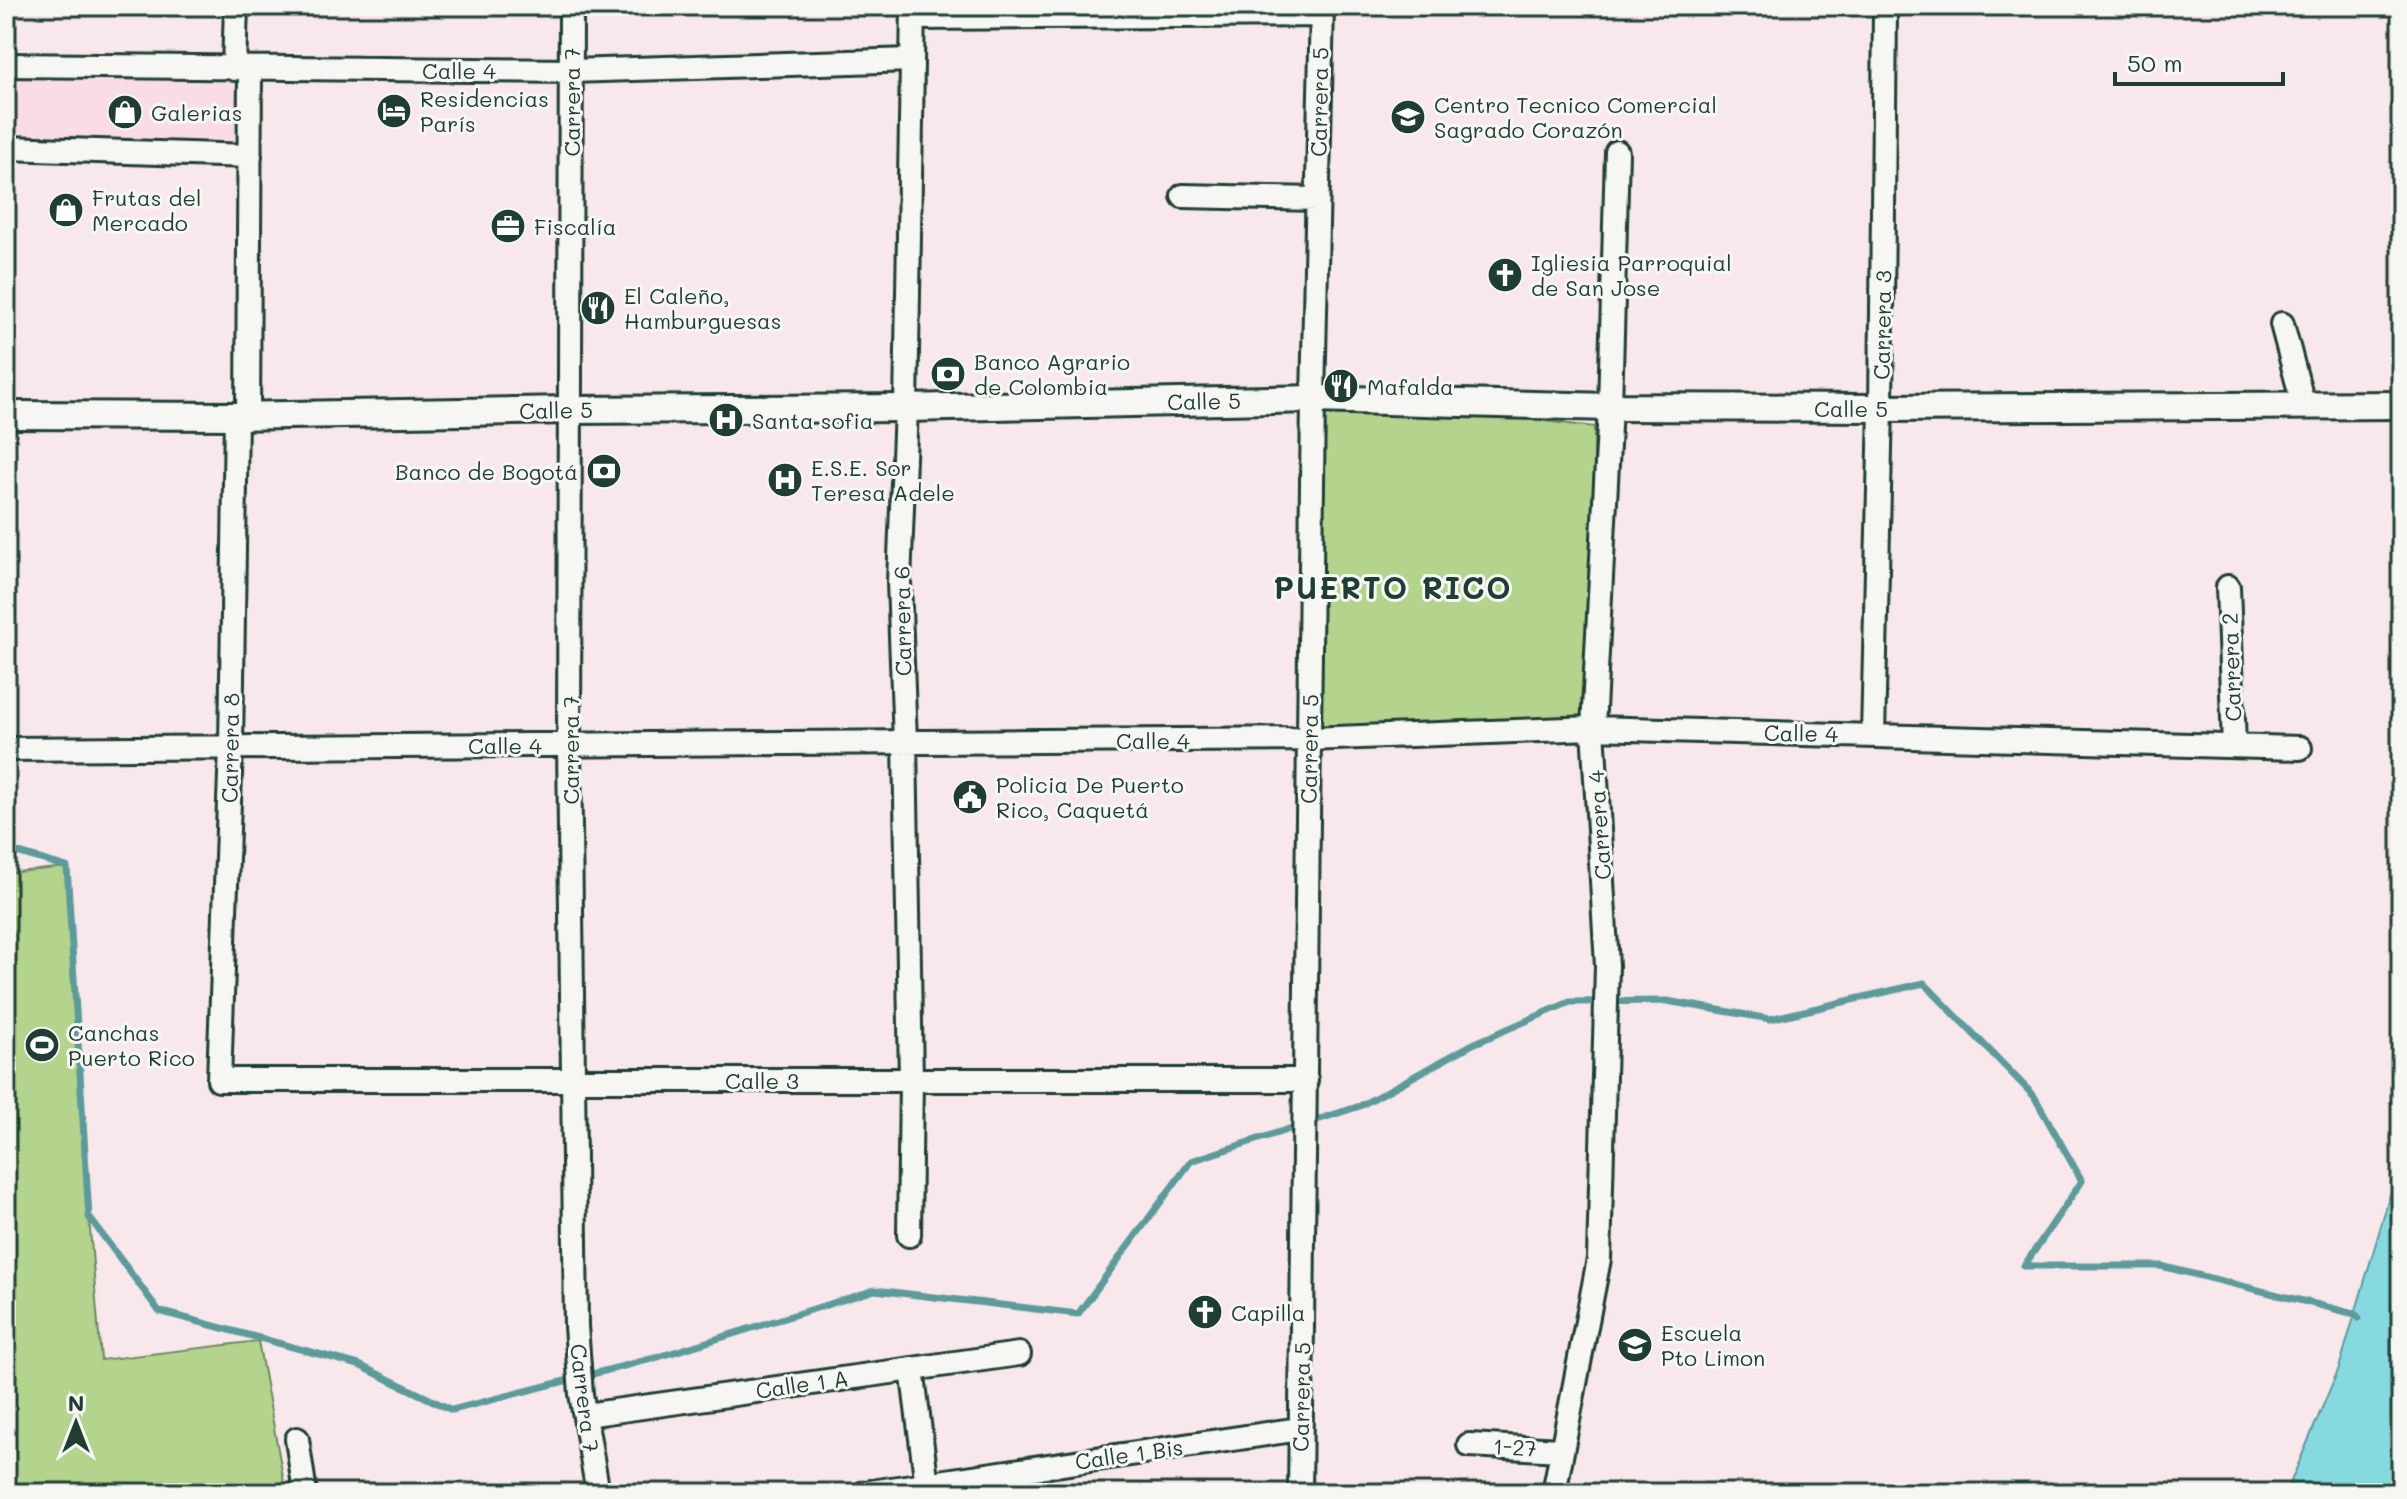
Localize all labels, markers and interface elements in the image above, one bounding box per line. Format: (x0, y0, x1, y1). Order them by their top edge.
scale bar (2115, 36, 2283, 86)
street label: Carrera 7 (557, 47, 586, 157)
street label: Carrera 5 (1304, 47, 1334, 157)
text: 50 m (2127, 47, 2183, 78)
street label: Calle 4 (422, 56, 496, 85)
place label: Residencias París (420, 84, 549, 138)
place label: Centro Tecnico Comercial Sagrado Corazón (1434, 90, 1717, 144)
hotel icon: Residencias París (375, 92, 413, 130)
shop icon: Galerias (106, 93, 144, 131)
place label: Galerias (151, 98, 242, 127)
school or university icon: Centro Tecnico Comercial Sagrado Corazón (1389, 98, 1427, 136)
place label: Frutas del Mercado (92, 183, 202, 237)
shop icon: Frutas del Mercado (47, 191, 85, 229)
office icon: Fiscalía (489, 207, 527, 245)
place label: Fiscalía (534, 212, 617, 241)
place label: Igliesia Parroquial de San Jose (1531, 248, 1732, 302)
church icon: Igliesia Parroquial de San Jose (1486, 256, 1524, 294)
street label: Carrera 3 (1867, 270, 1897, 380)
place label: El Caleño, Hamburguesas (624, 281, 782, 335)
restaurant icon: El Caleño, Hamburguesas (579, 289, 617, 327)
place label: Banco Agrario de Colombia (974, 347, 1130, 401)
bank icon: Banco Agrario de Colombia (929, 355, 967, 393)
restaurant icon: Mafalda (1322, 367, 1360, 405)
place label: Mafalda (1367, 372, 1454, 401)
street label: Calle 5 (1167, 386, 1241, 416)
street label: Calle 5 (1814, 394, 1888, 423)
street label: Calle 5 (519, 395, 593, 425)
hospital icon: Santa sofia (707, 401, 745, 439)
place label: Santa sofia (752, 406, 873, 435)
bank icon: Banco de Bogotá (585, 452, 623, 490)
place label: E.S.E. Sor Teresa Adele (811, 453, 955, 507)
place label: Banco de Bogotá (395, 457, 578, 486)
hospital icon: E.S.E. Sor Teresa Adele (766, 461, 804, 499)
street label: Carrera 6 (887, 566, 917, 676)
district label: PUERTO RICO (1273, 567, 1513, 607)
street label: Carrera 2 (2215, 612, 2247, 722)
street label: Carrera 8 (215, 693, 245, 803)
street label: Carrera 5 (1294, 694, 1324, 804)
street label: Carrera 7 (556, 695, 585, 805)
street label: Calle 4 (1764, 718, 1838, 748)
street label: Calle 4 (1116, 726, 1190, 755)
street label: Calle 4 (468, 731, 542, 760)
street label: Carrera 4 (1581, 769, 1617, 881)
place label: Policia De Puerto Rico, Caquetá (996, 770, 1184, 824)
public building icon: Policia De Puerto Rico, Caquetá (951, 778, 989, 816)
place label: Canchas Puerto Rico (68, 1018, 195, 1072)
sports icon: Canchas Puerto Rico (23, 1026, 61, 1064)
street label: Calle 3 (725, 1066, 799, 1095)
church icon: Capilla (1186, 1293, 1224, 1331)
place label: Capilla (1231, 1298, 1305, 1327)
place label: Escuela Pto Limon (1661, 1318, 1765, 1372)
school or university icon: Escuela Pto Limon (1616, 1326, 1654, 1364)
street label: Carrera 7 (564, 1342, 606, 1454)
street label: Carrera 5 (1286, 1342, 1316, 1452)
street label: Calle 1 A (754, 1363, 850, 1405)
north arrow (36, 1383, 116, 1463)
text: N (68, 1388, 84, 1417)
street label: 1-27 (1492, 1431, 1538, 1463)
street label: Calle 1 Bis (1073, 1432, 1185, 1476)

